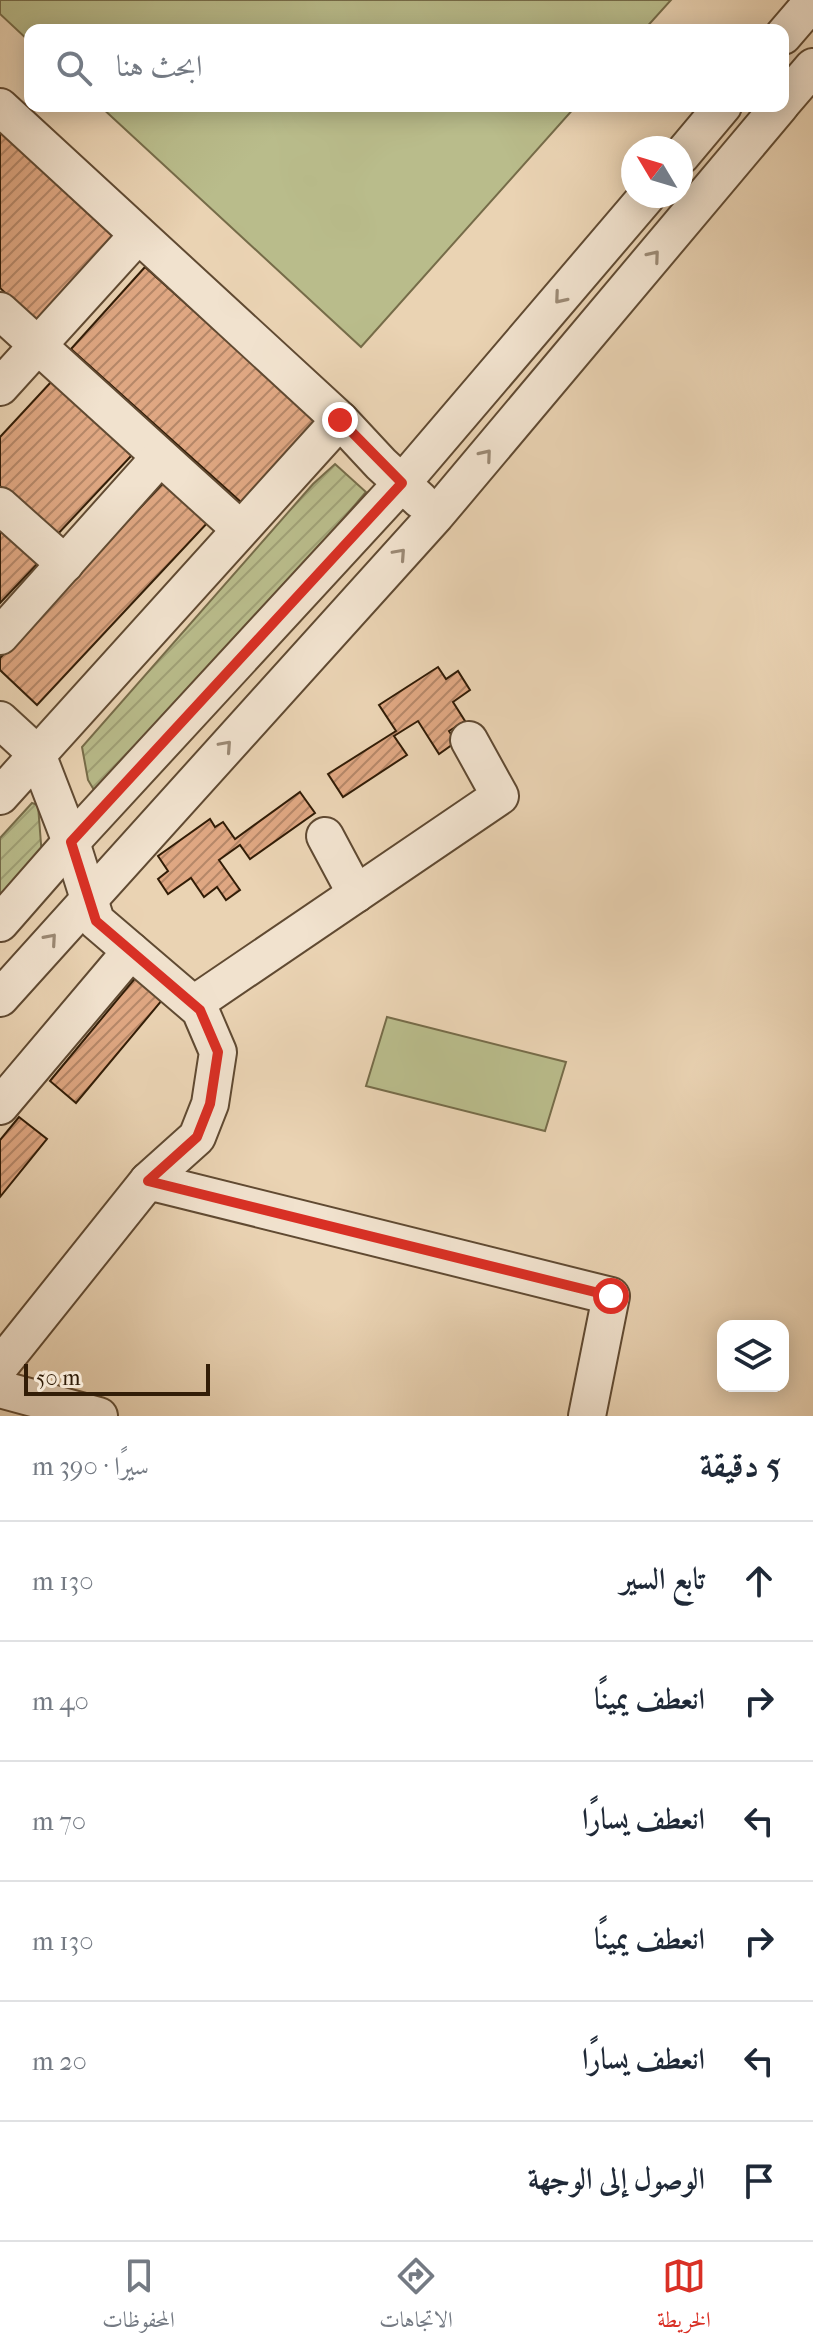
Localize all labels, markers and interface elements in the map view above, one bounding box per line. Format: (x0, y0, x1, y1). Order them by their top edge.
search box (24, 24, 789, 112)
icon: search (52, 46, 96, 90)
text: ابحث هنا (116, 49, 202, 84)
north arrow (621, 136, 693, 208)
one-way arrow (644, 251, 659, 265)
one-way arrow (555, 289, 570, 303)
route end (322, 402, 358, 438)
one-way arrow (476, 450, 491, 464)
one-way arrow (391, 548, 405, 563)
one-way arrow (216, 741, 230, 756)
one-way arrow (42, 934, 56, 949)
route start (593, 1278, 629, 1314)
map controls (717, 1320, 789, 1392)
button: layers (717, 1320, 789, 1392)
scale bar (24, 1360, 210, 1396)
text: 50 m (36, 1365, 81, 1391)
text: 5 دقيقة (700, 1445, 781, 1485)
text: سيرًا · 390 m (32, 1451, 149, 1482)
icon: ahead (737, 1559, 781, 1603)
text: تابع السير (620, 1562, 705, 1597)
text: 130 m (32, 1566, 94, 1597)
icon: right (737, 1679, 781, 1723)
text: انعطف يمينًا (594, 1682, 705, 1717)
text: 40 m (32, 1686, 89, 1717)
icon: left (737, 1799, 781, 1843)
text: انعطف يسارًا (582, 1802, 705, 1837)
text: 70 m (32, 1806, 86, 1837)
icon: right (737, 1919, 781, 1963)
text: انعطف يمينًا (594, 1922, 705, 1957)
text: 130 m (32, 1926, 94, 1957)
icon: left (737, 2039, 781, 2083)
text: انعطف يسارًا (582, 2042, 705, 2077)
text: 20 m (32, 2046, 87, 2077)
icon: arrive (737, 2159, 781, 2203)
text: الوصول إلى الوجهة (528, 2162, 705, 2197)
tab: المحفوظات (102, 2254, 175, 2341)
tab: الاتجاهات (379, 2254, 453, 2341)
tab: الخريطة (657, 2254, 711, 2341)

